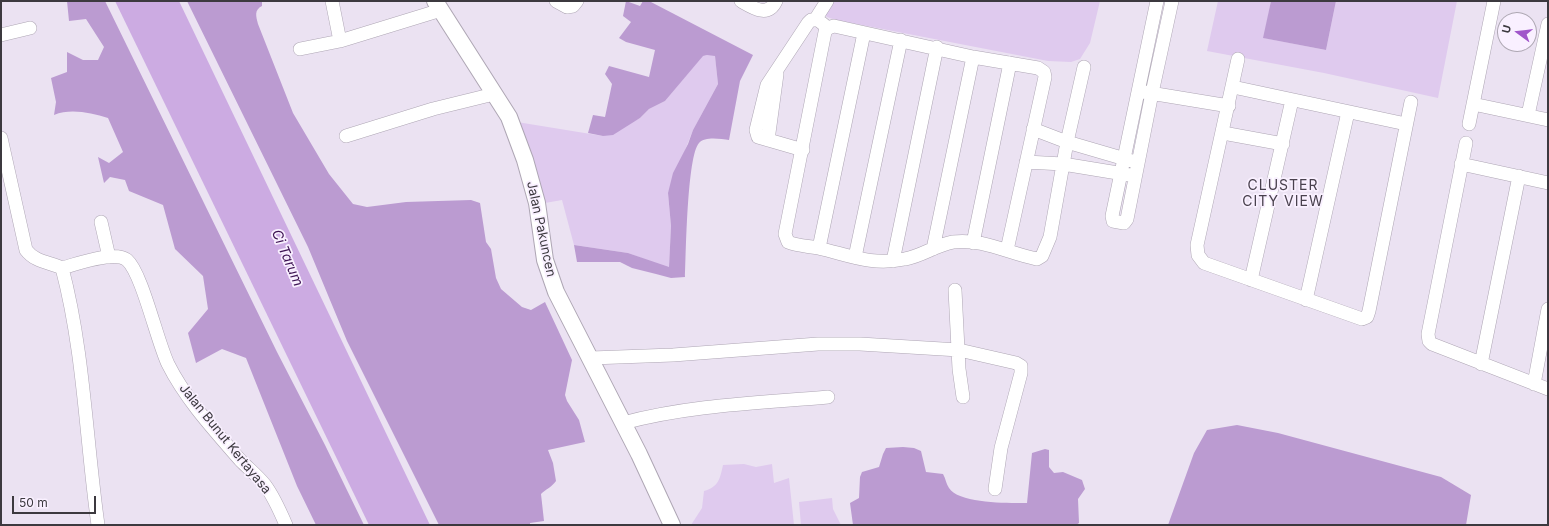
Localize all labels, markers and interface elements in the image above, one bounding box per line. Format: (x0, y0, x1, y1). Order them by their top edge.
north arrow (1497, 12, 1537, 52)
text: U (1499, 23, 1514, 35)
district label: CLUSTER CITY VIEW (1242, 178, 1324, 210)
street label: Jalan Pakuncen (523, 180, 559, 278)
water label: Ci Tarum (268, 227, 306, 289)
street label: Jalan Bunut Kertayasa (176, 381, 274, 497)
scale bar (14, 488, 98, 514)
text: 50 m (19, 495, 48, 510)

